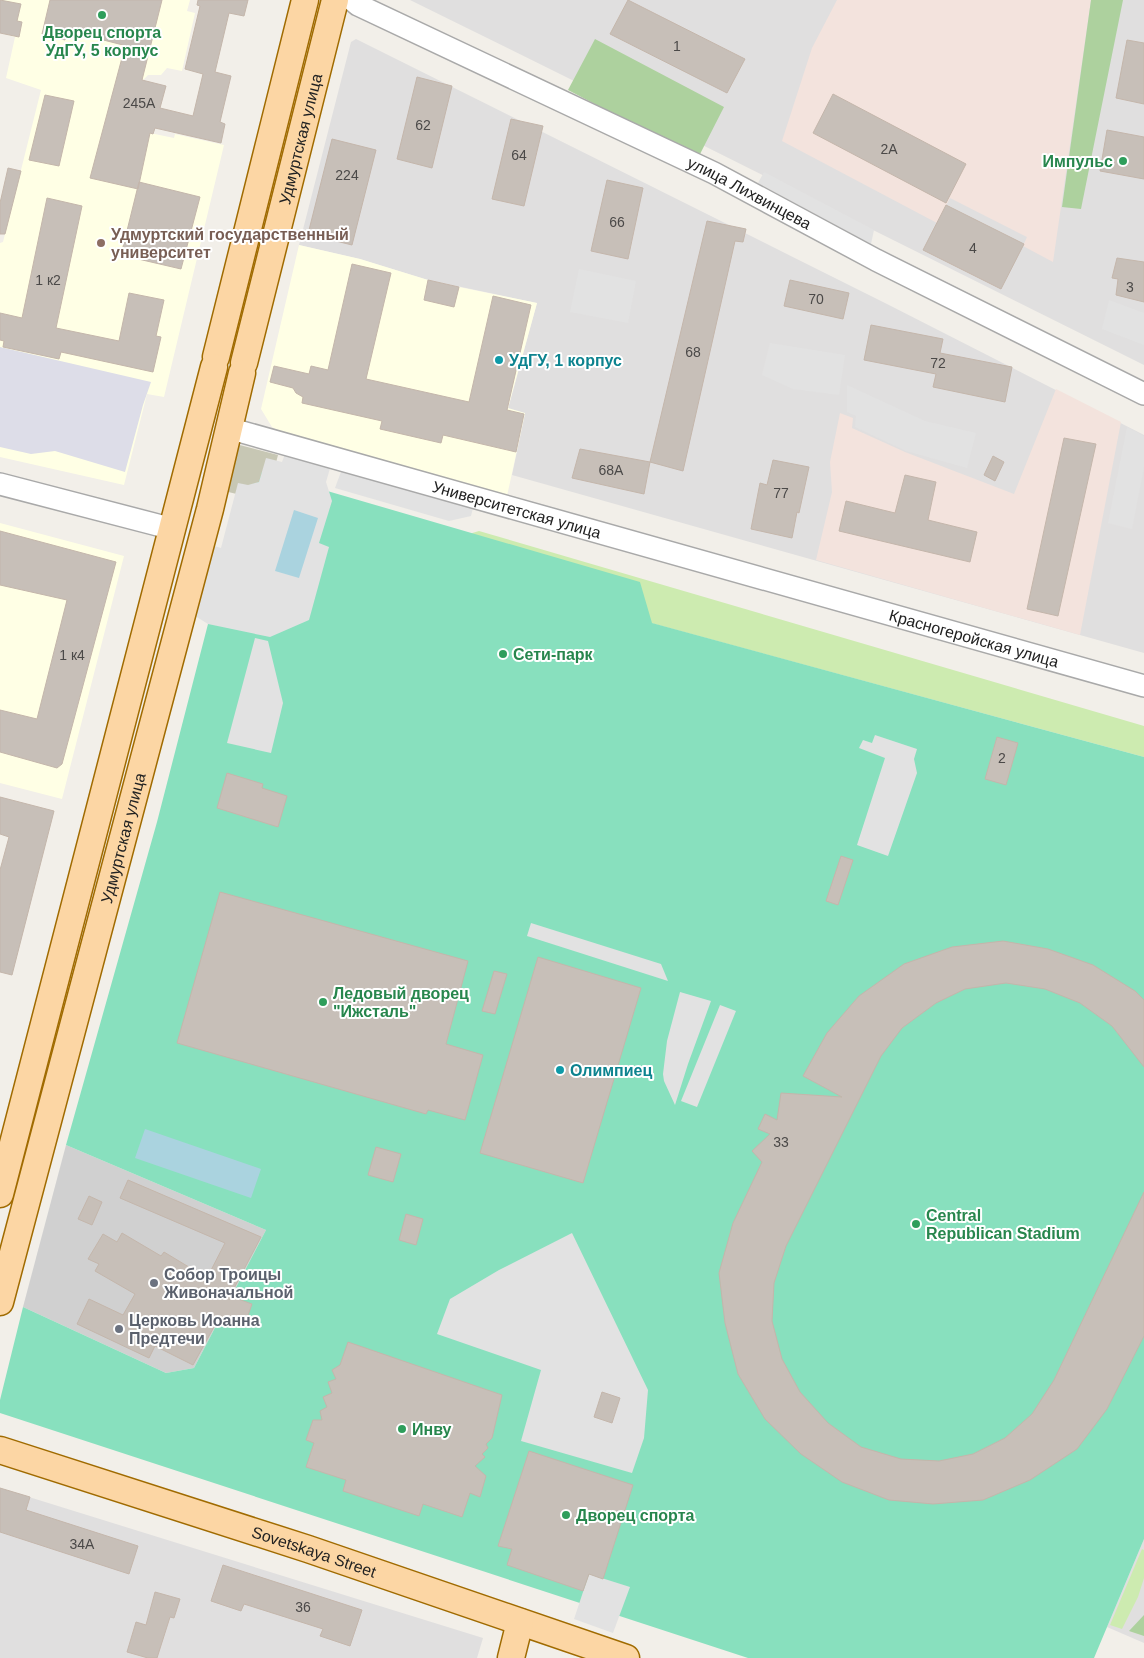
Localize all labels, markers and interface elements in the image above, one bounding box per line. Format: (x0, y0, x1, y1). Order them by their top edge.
marker: Дворец спорта УдГУ, 5 корпус (96, 9, 108, 21)
place label: Дворец спорта УдГУ, 5 корпус (43, 24, 161, 59)
house number: 1 (673, 38, 681, 54)
street label: Удмуртская улица (276, 72, 325, 206)
house number: 245А (123, 95, 156, 111)
house number: 62 (415, 117, 431, 133)
house number: 2А (880, 141, 898, 157)
house number: 64 (511, 147, 527, 163)
place label: Импульс (1042, 153, 1113, 170)
street label: улица Лихвинцева (685, 154, 814, 233)
marker: Импульс (1117, 155, 1129, 167)
house number: 224 (335, 167, 359, 183)
house number: 66 (609, 214, 625, 230)
place label: Удмуртский государственный университет (111, 226, 349, 261)
marker: Удмуртский государственный университет (95, 237, 107, 249)
house number: 4 (969, 240, 977, 256)
house number: 1 к2 (35, 272, 61, 288)
house number: 3 (1126, 279, 1134, 295)
house number: 70 (808, 291, 824, 307)
house number: 68 (685, 344, 701, 360)
place label: УдГУ, 1 корпус (509, 352, 622, 369)
marker: УдГУ, 1 корпус (493, 354, 505, 366)
house number: 72 (930, 355, 946, 371)
house number: 68А (599, 462, 624, 478)
street label: Университетская улица (430, 478, 603, 542)
house number: 77 (773, 485, 789, 501)
street label: Красногеройская улица (887, 607, 1061, 671)
place label: Сети-парк (513, 646, 594, 663)
house number: 1 к4 (59, 647, 85, 663)
marker: Сети-парк (497, 648, 509, 660)
house number: 2 (998, 750, 1006, 766)
street label: Удмуртская улица (98, 771, 149, 905)
place label: Ледовый дворец "Ижсталь" (333, 985, 469, 1020)
marker: Ледовый дворец "Ижсталь" (317, 996, 329, 1008)
place label: Олимпиец (570, 1062, 652, 1079)
marker: Олимпиец (554, 1064, 566, 1076)
house number: 33 (773, 1134, 789, 1150)
place label: Central Republican Stadium (926, 1207, 1080, 1242)
marker: Central Republican Stadium (910, 1218, 922, 1230)
place label: Собор Троицы Живоначальной (163, 1266, 293, 1301)
marker: Собор Троицы Живоначальной (148, 1277, 160, 1289)
place label: Церковь Иоанна Предтечи (129, 1312, 260, 1347)
marker: Церковь Иоанна Предтечи (113, 1323, 125, 1335)
place label: Инву (412, 1421, 452, 1438)
marker: Инву (396, 1423, 408, 1435)
place label: Дворец спорта (576, 1507, 694, 1524)
marker: Дворец спорта (560, 1509, 572, 1521)
street label: Sovetskaya Street (250, 1523, 379, 1581)
house number: 34А (70, 1536, 95, 1552)
house number: 36 (295, 1599, 311, 1615)

